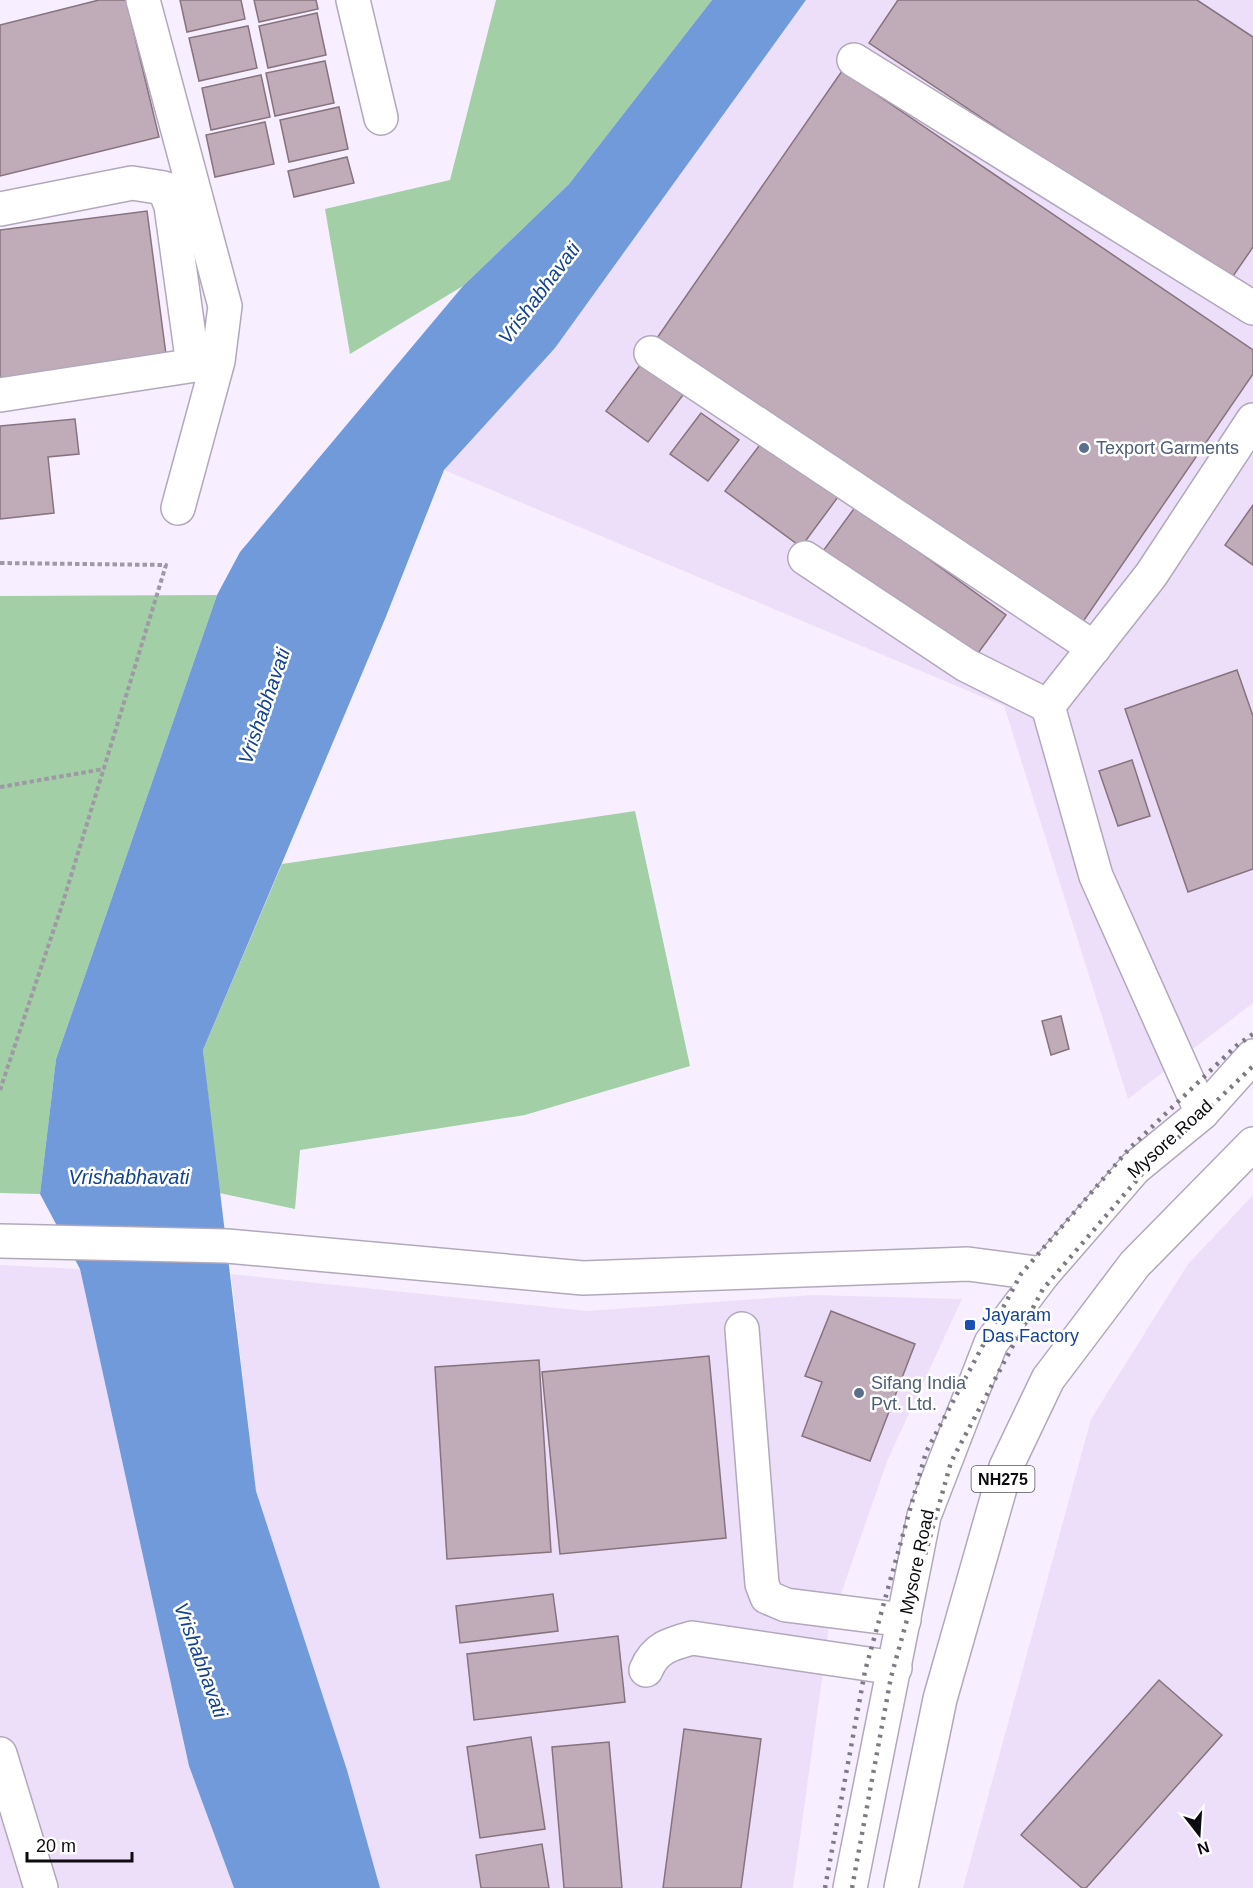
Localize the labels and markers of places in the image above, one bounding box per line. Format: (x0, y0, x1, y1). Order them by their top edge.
place label: Texport Garments (1096, 438, 1239, 458)
marker: Texport Garments (1077, 441, 1091, 455)
place label: Jayaram Das Factory (982, 1305, 1079, 1346)
marker: Jayaram Das Factory (963, 1318, 977, 1332)
place label: Sifang India Pvt. Ltd. (871, 1373, 967, 1414)
marker: Sifang India Pvt. Ltd. (852, 1386, 866, 1400)

